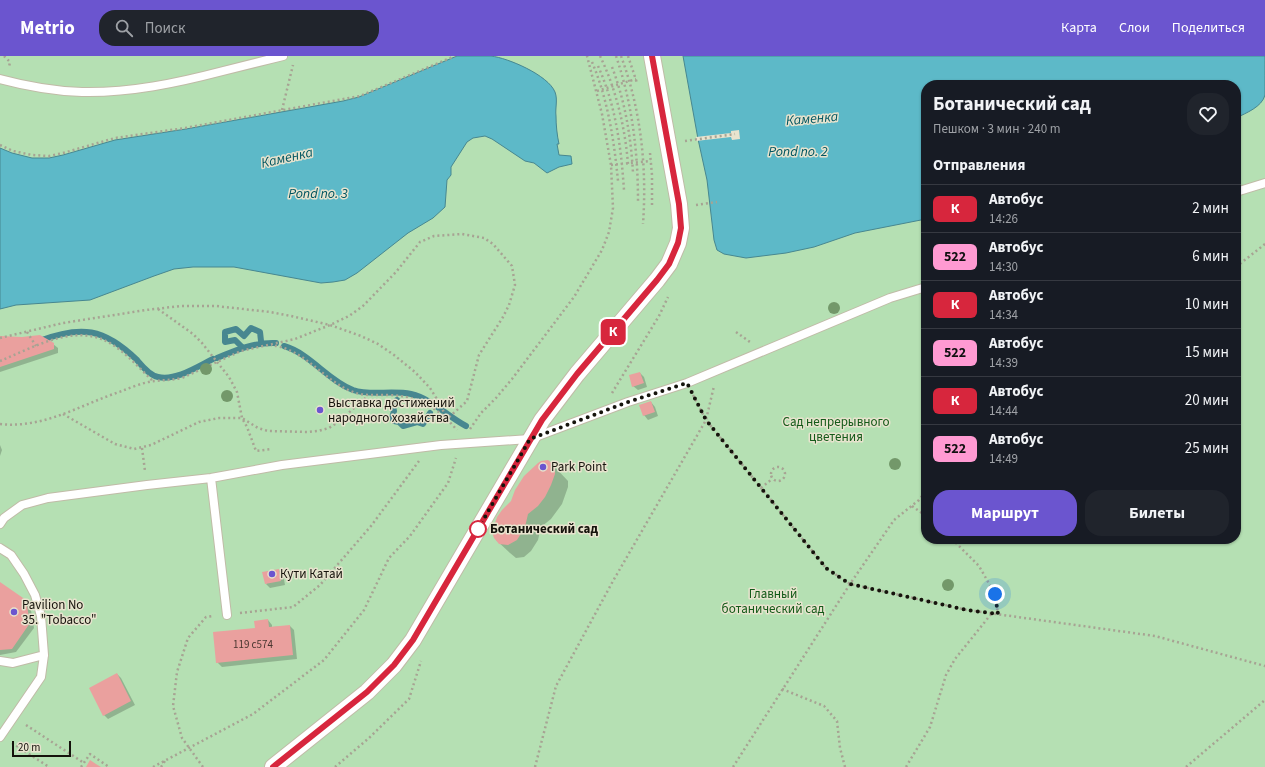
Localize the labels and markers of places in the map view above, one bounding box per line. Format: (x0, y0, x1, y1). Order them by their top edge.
place label: Выставка достижений народного хозяйства (328, 394, 455, 427)
marker: Выставка достижений народного хозяйства (315, 405, 325, 415)
place label: Park Point (551, 458, 607, 476)
marker: Park Point (538, 462, 548, 472)
marker: Ботанический сад (469, 520, 487, 538)
place label: Ботанический сад (490, 520, 598, 538)
place label: Кути Катай (280, 565, 343, 583)
marker: Кути Катай (267, 569, 277, 579)
place label: Pavilion No 35. "Tobacco" (22, 596, 97, 629)
marker: Pavilion No 35. "Tobacco" (9, 607, 19, 617)

